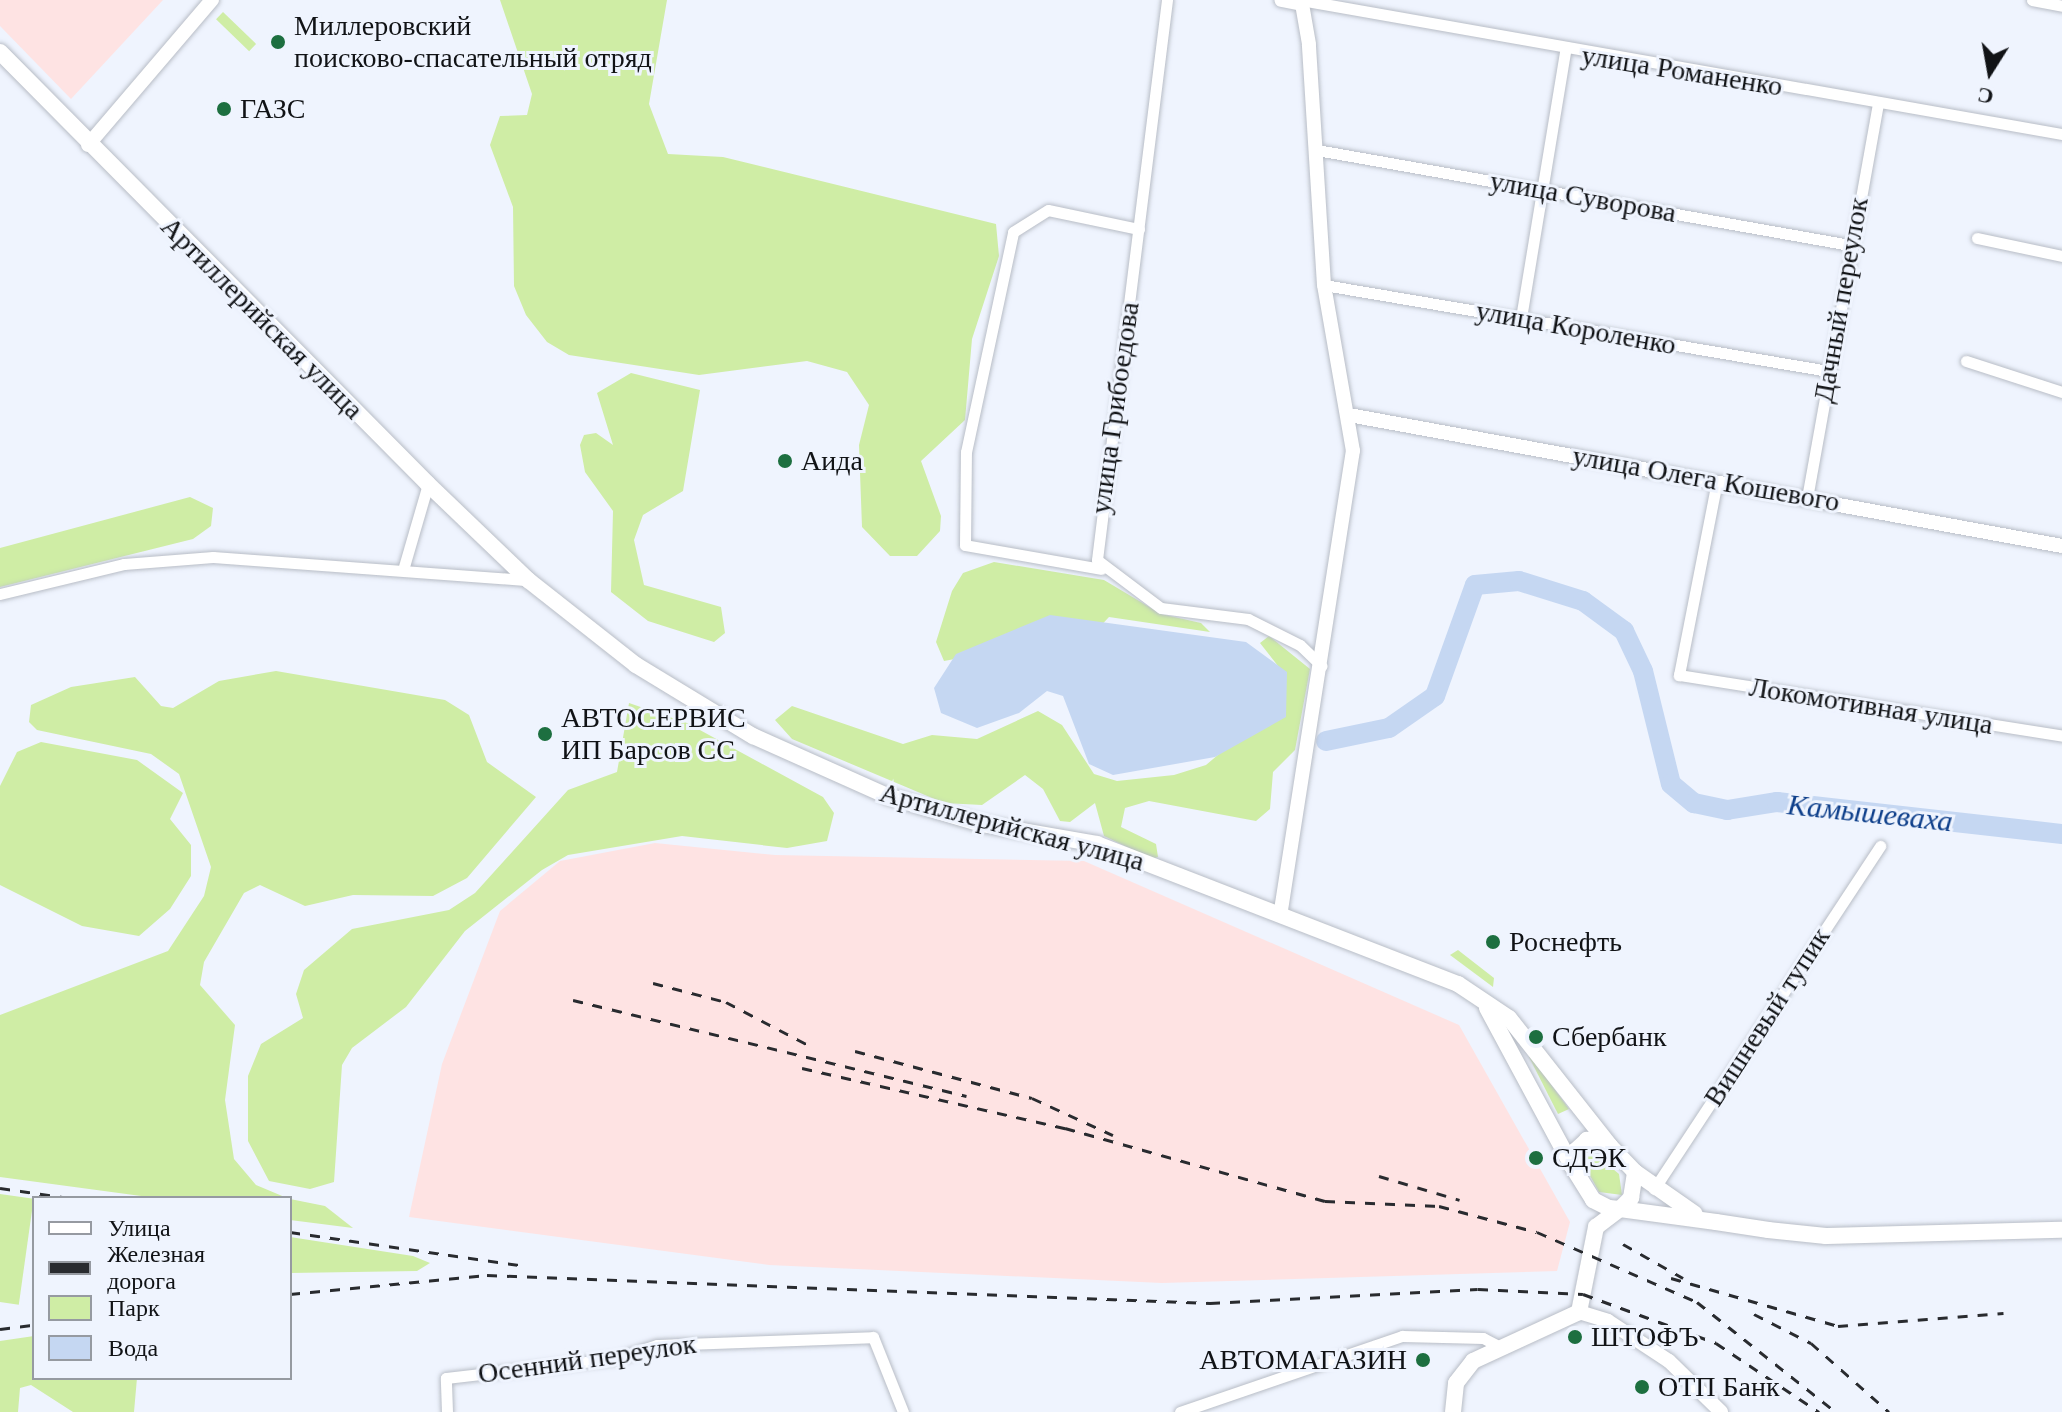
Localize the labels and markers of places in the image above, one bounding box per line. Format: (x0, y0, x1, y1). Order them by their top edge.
place label: Миллеровский поисково-спасательный отряд (294, 9, 652, 75)
marker: Миллеровский поисково-спасательный отряд (269, 33, 287, 51)
place label: ГАЗС (240, 92, 305, 126)
marker: ГАЗС (215, 100, 233, 118)
place label: Аида (801, 444, 863, 478)
marker: Аида (776, 452, 794, 470)
place label: АВТОСЕРВИС ИП Барсов СС (561, 701, 746, 767)
marker: АВТОСЕРВИС ИП Барсов СС (536, 725, 554, 743)
place label: Роснефть (1509, 925, 1622, 959)
marker: Роснефть (1484, 933, 1502, 951)
place label: Сбербанк (1552, 1020, 1667, 1054)
marker: Сбербанк (1527, 1028, 1545, 1046)
place label: СДЭК (1552, 1141, 1626, 1175)
marker: СДЭК (1527, 1149, 1545, 1167)
place label: ШТОФЪ (1591, 1320, 1698, 1354)
marker: ШТОФЪ (1566, 1328, 1584, 1346)
place label: АВТОМАГАЗИН (1199, 1343, 1407, 1377)
marker: АВТОМАГАЗИН (1414, 1351, 1432, 1369)
place label: ОТП Банк (1658, 1370, 1780, 1404)
marker: ОТП Банк (1633, 1378, 1651, 1396)

